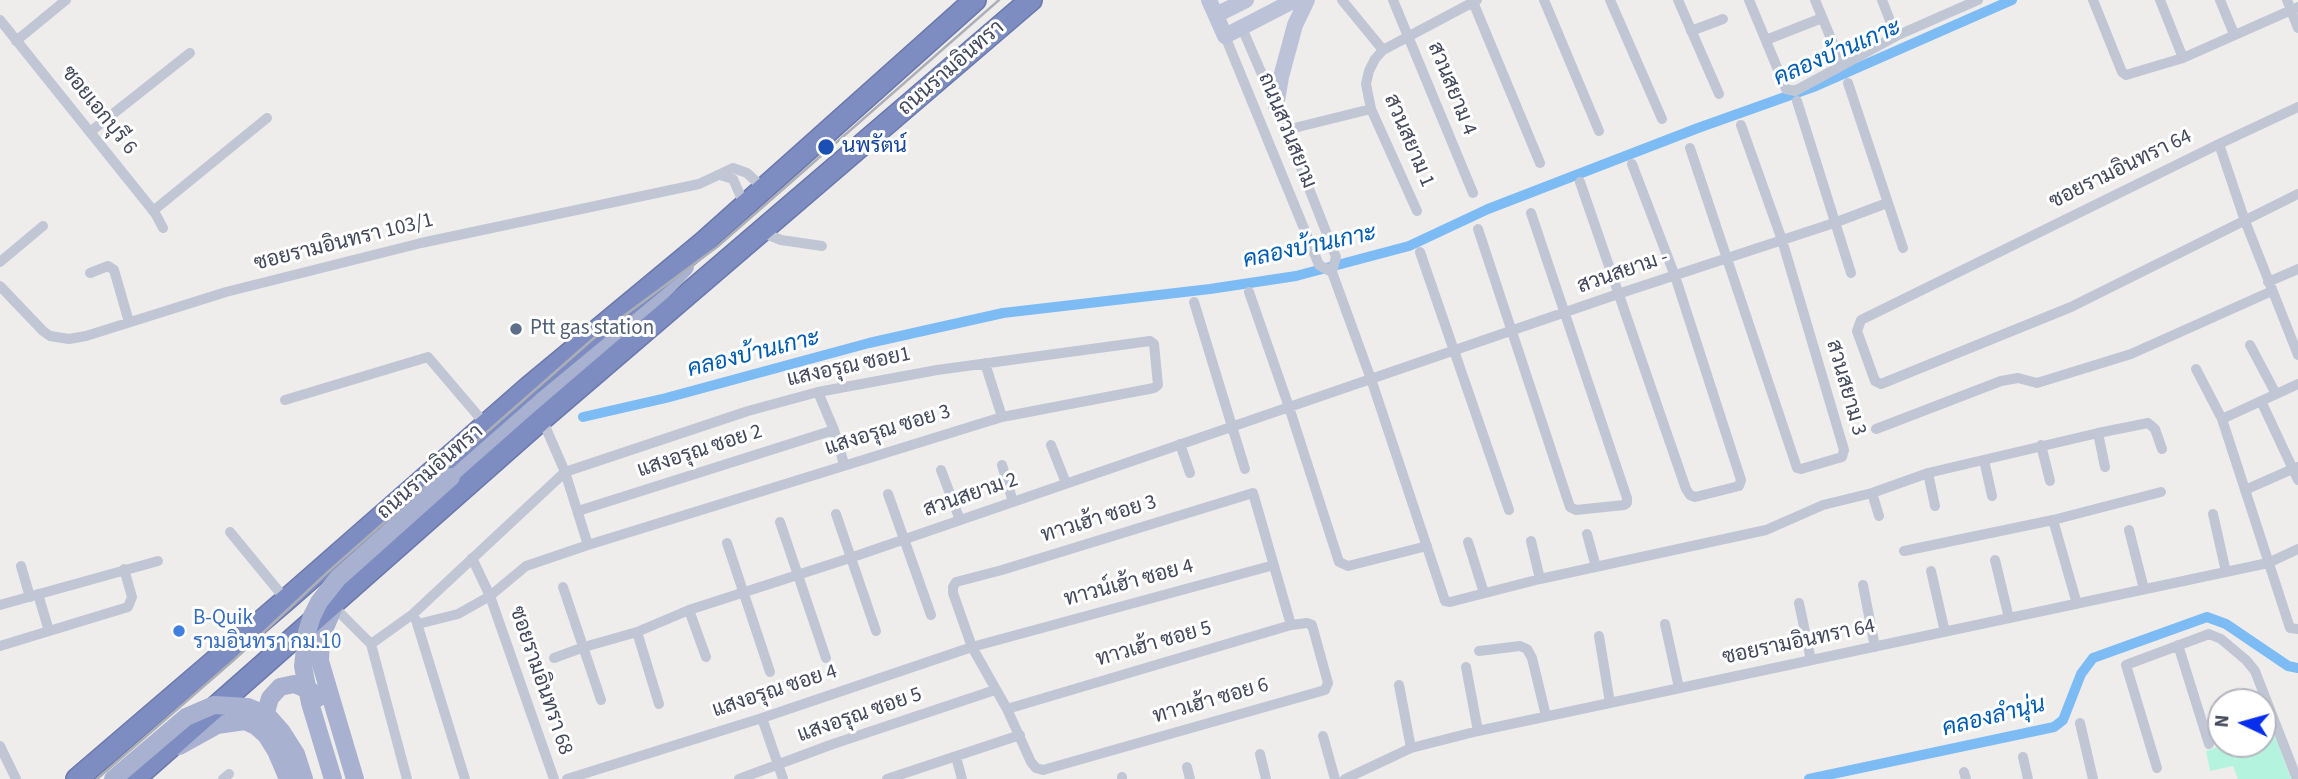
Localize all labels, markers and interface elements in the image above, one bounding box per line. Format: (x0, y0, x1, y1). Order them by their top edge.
water label: คลองบ้านเกาะ (1770, 15, 1906, 93)
street label: ถนนรามอินทรา (894, 16, 1010, 122)
street label: สวนสยาม 4 (1421, 39, 1481, 139)
street label: ซอยเอกบุรี 6 (55, 62, 141, 160)
street label: ถนนสวนสยาม (1251, 69, 1321, 193)
street label: สวนสยาม 1 (1377, 91, 1439, 191)
street label: ซอยรามอินทรา 64 (2046, 125, 2196, 215)
place label: นพรัตน์ (842, 134, 907, 160)
marker: นพรัตน์ (816, 137, 836, 157)
street label: ซอยรามอินทรา 103/1 (252, 209, 436, 277)
water label: คลองบ้านเกาะ (1241, 220, 1379, 276)
street label: สวนสยาม - (1574, 246, 1672, 300)
place label: Ptt gas station (530, 316, 654, 342)
marker: Ptt gas station (508, 321, 524, 337)
water label: คลองบ้านเกาะ (685, 325, 823, 385)
street label: สวนสยาม 3 (1819, 337, 1871, 439)
street label: แสงอรุณ ซอย1 (785, 343, 913, 393)
street label: แสงอรุณ ซอย 3 (822, 400, 954, 462)
street label: ถนนรามอินทรา (373, 420, 489, 526)
street label: แสงอรุณ ซอย 2 (634, 420, 766, 484)
street label: สวนสยาม 2 (920, 468, 1022, 524)
street label: ทาวเฮ้า ซอย 3 (1038, 490, 1160, 550)
street label: ทาวน์เฮ้า ซอย 4 (1062, 555, 1196, 613)
street label: ซอยรามอินทรา 68 (503, 603, 577, 759)
place label: B-Quik รามอินทรา กม.10 (193, 606, 341, 656)
street label: ซอยรามอินทรา 64 (1720, 615, 1878, 671)
street label: ทาวเฮ้า ซอย 5 (1093, 616, 1215, 674)
marker: B-Quik รามอินทรา กม.10 (171, 623, 187, 639)
street label: แสงอรุณ ซอย 4 (709, 660, 841, 724)
street label: ทาวเฮ้า ซอย 6 (1150, 673, 1272, 731)
street label: แสงอรุณ ซอย 5 (794, 683, 926, 749)
north arrow (2207, 688, 2277, 758)
water label: คลองลำนุ่น (1940, 692, 2048, 744)
text: N (2209, 714, 2237, 729)

